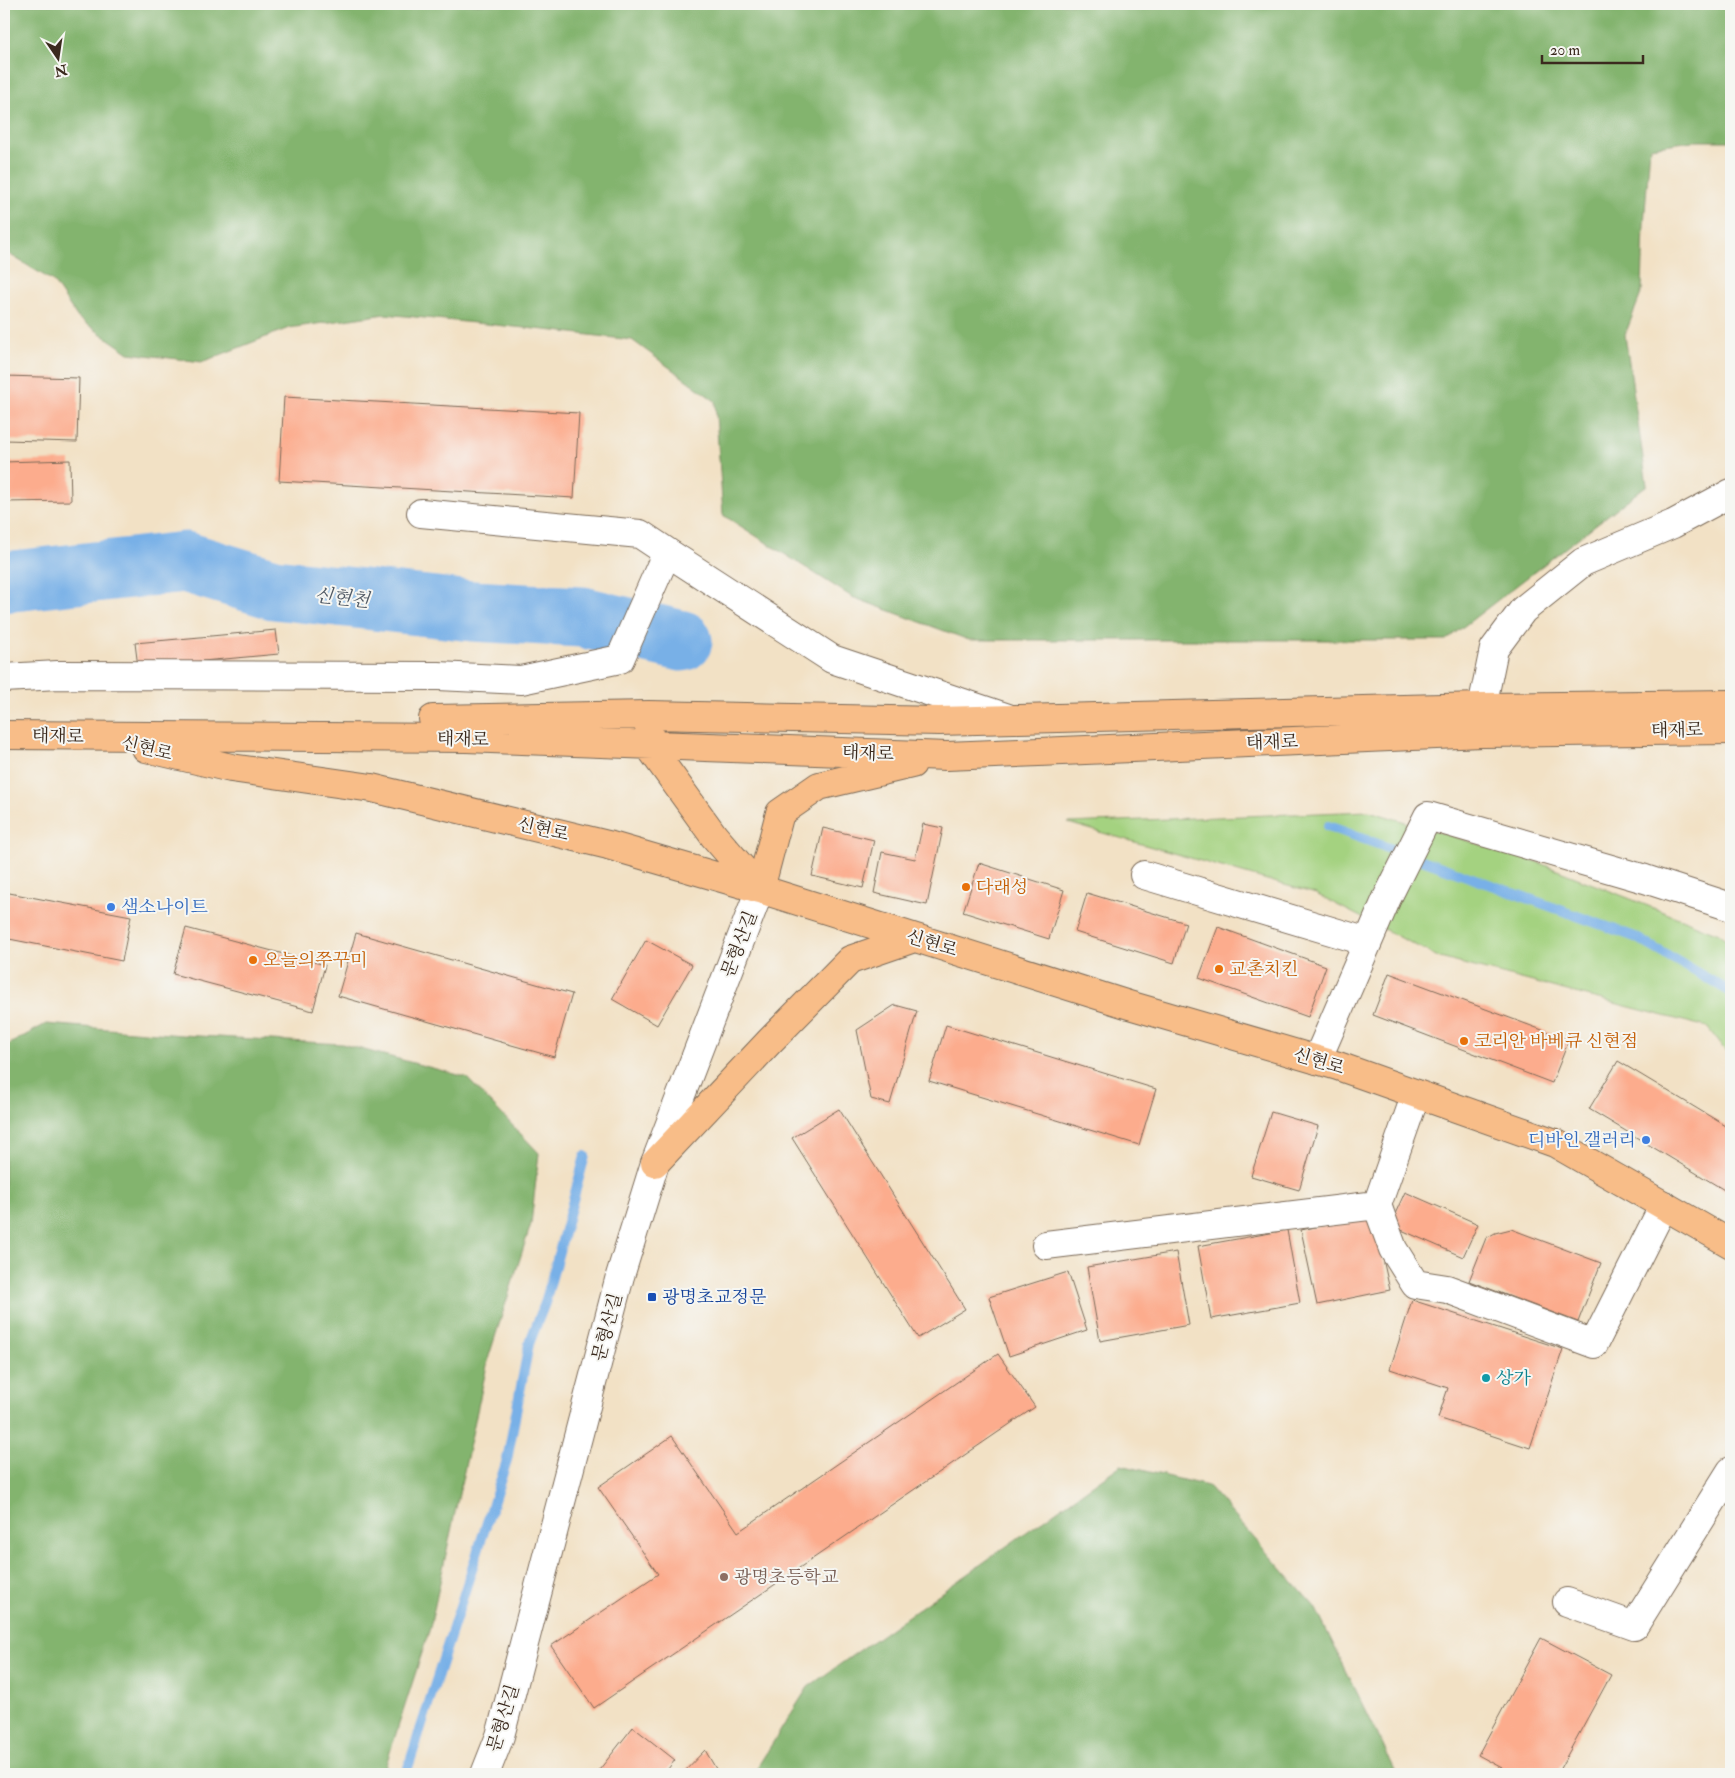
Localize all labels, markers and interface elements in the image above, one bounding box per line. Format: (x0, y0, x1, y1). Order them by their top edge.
north arrow (32, 32, 82, 82)
scale bar (1542, 32, 1644, 64)
text: 20 m (1550, 41, 1580, 60)
text: N (52, 60, 70, 80)
water label: 신현천 (313, 583, 372, 613)
street label: 태재로 (1651, 719, 1703, 742)
street label: 태재로 (32, 725, 84, 748)
street label: 태재로 (437, 728, 489, 751)
street label: 태재로 (1246, 730, 1298, 755)
street label: 신현로 (119, 731, 175, 766)
street label: 태재로 (842, 741, 894, 766)
street label: 신현로 (515, 812, 571, 847)
place label: 다래성 (976, 876, 1028, 899)
marker: 다래성 (960, 881, 972, 893)
place label: 샘소나이트 (121, 896, 209, 919)
marker: 샘소나이트 (105, 901, 117, 913)
street label: 문형산길 (716, 908, 763, 981)
street label: 신현로 (904, 925, 960, 962)
place label: 오늘의쭈꾸미 (263, 949, 367, 972)
marker: 오늘의쭈꾸미 (247, 954, 259, 966)
place label: 교촌치킨 (1229, 958, 1299, 981)
marker: 교촌치킨 (1213, 963, 1225, 975)
place label: 코리안 바베큐 신현점 (1474, 1030, 1638, 1053)
marker: 코리안 바베큐 신현점 (1458, 1035, 1470, 1047)
street label: 신현로 (1291, 1043, 1347, 1080)
place label: 디바인 갤러리 (1528, 1129, 1636, 1152)
marker: 디바인 갤러리 (1640, 1134, 1652, 1146)
place label: 광명초교정문 (662, 1286, 767, 1309)
street label: 문형산길 (587, 1291, 628, 1364)
marker: 광명초교정문 (646, 1291, 658, 1303)
place label: 상가 (1496, 1367, 1531, 1390)
marker: 상가 (1480, 1372, 1492, 1384)
place label: 광명초등학교 (734, 1566, 839, 1589)
marker: 광명초등학교 (718, 1571, 730, 1583)
street label: 문형산길 (482, 1682, 525, 1755)

